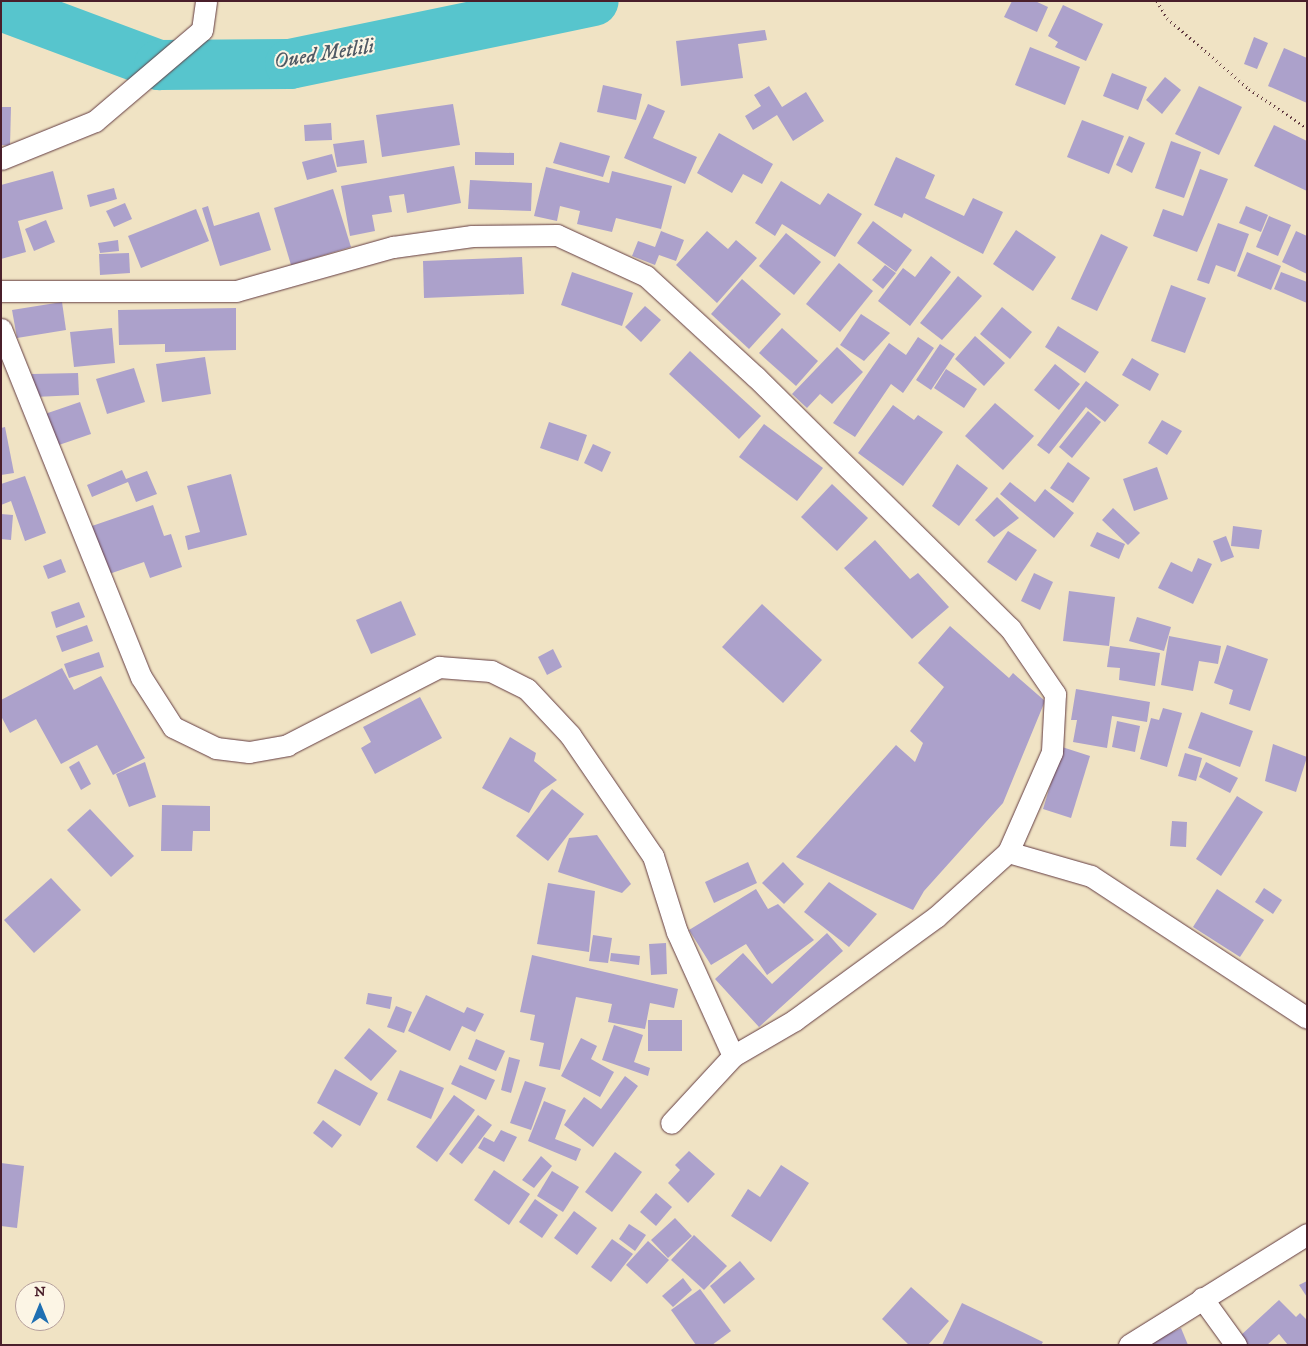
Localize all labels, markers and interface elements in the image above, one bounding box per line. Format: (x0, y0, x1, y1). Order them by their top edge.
water label: Oued Metlili (272, 34, 376, 74)
north arrow (15, 1281, 65, 1331)
text: N (34, 1283, 46, 1301)

